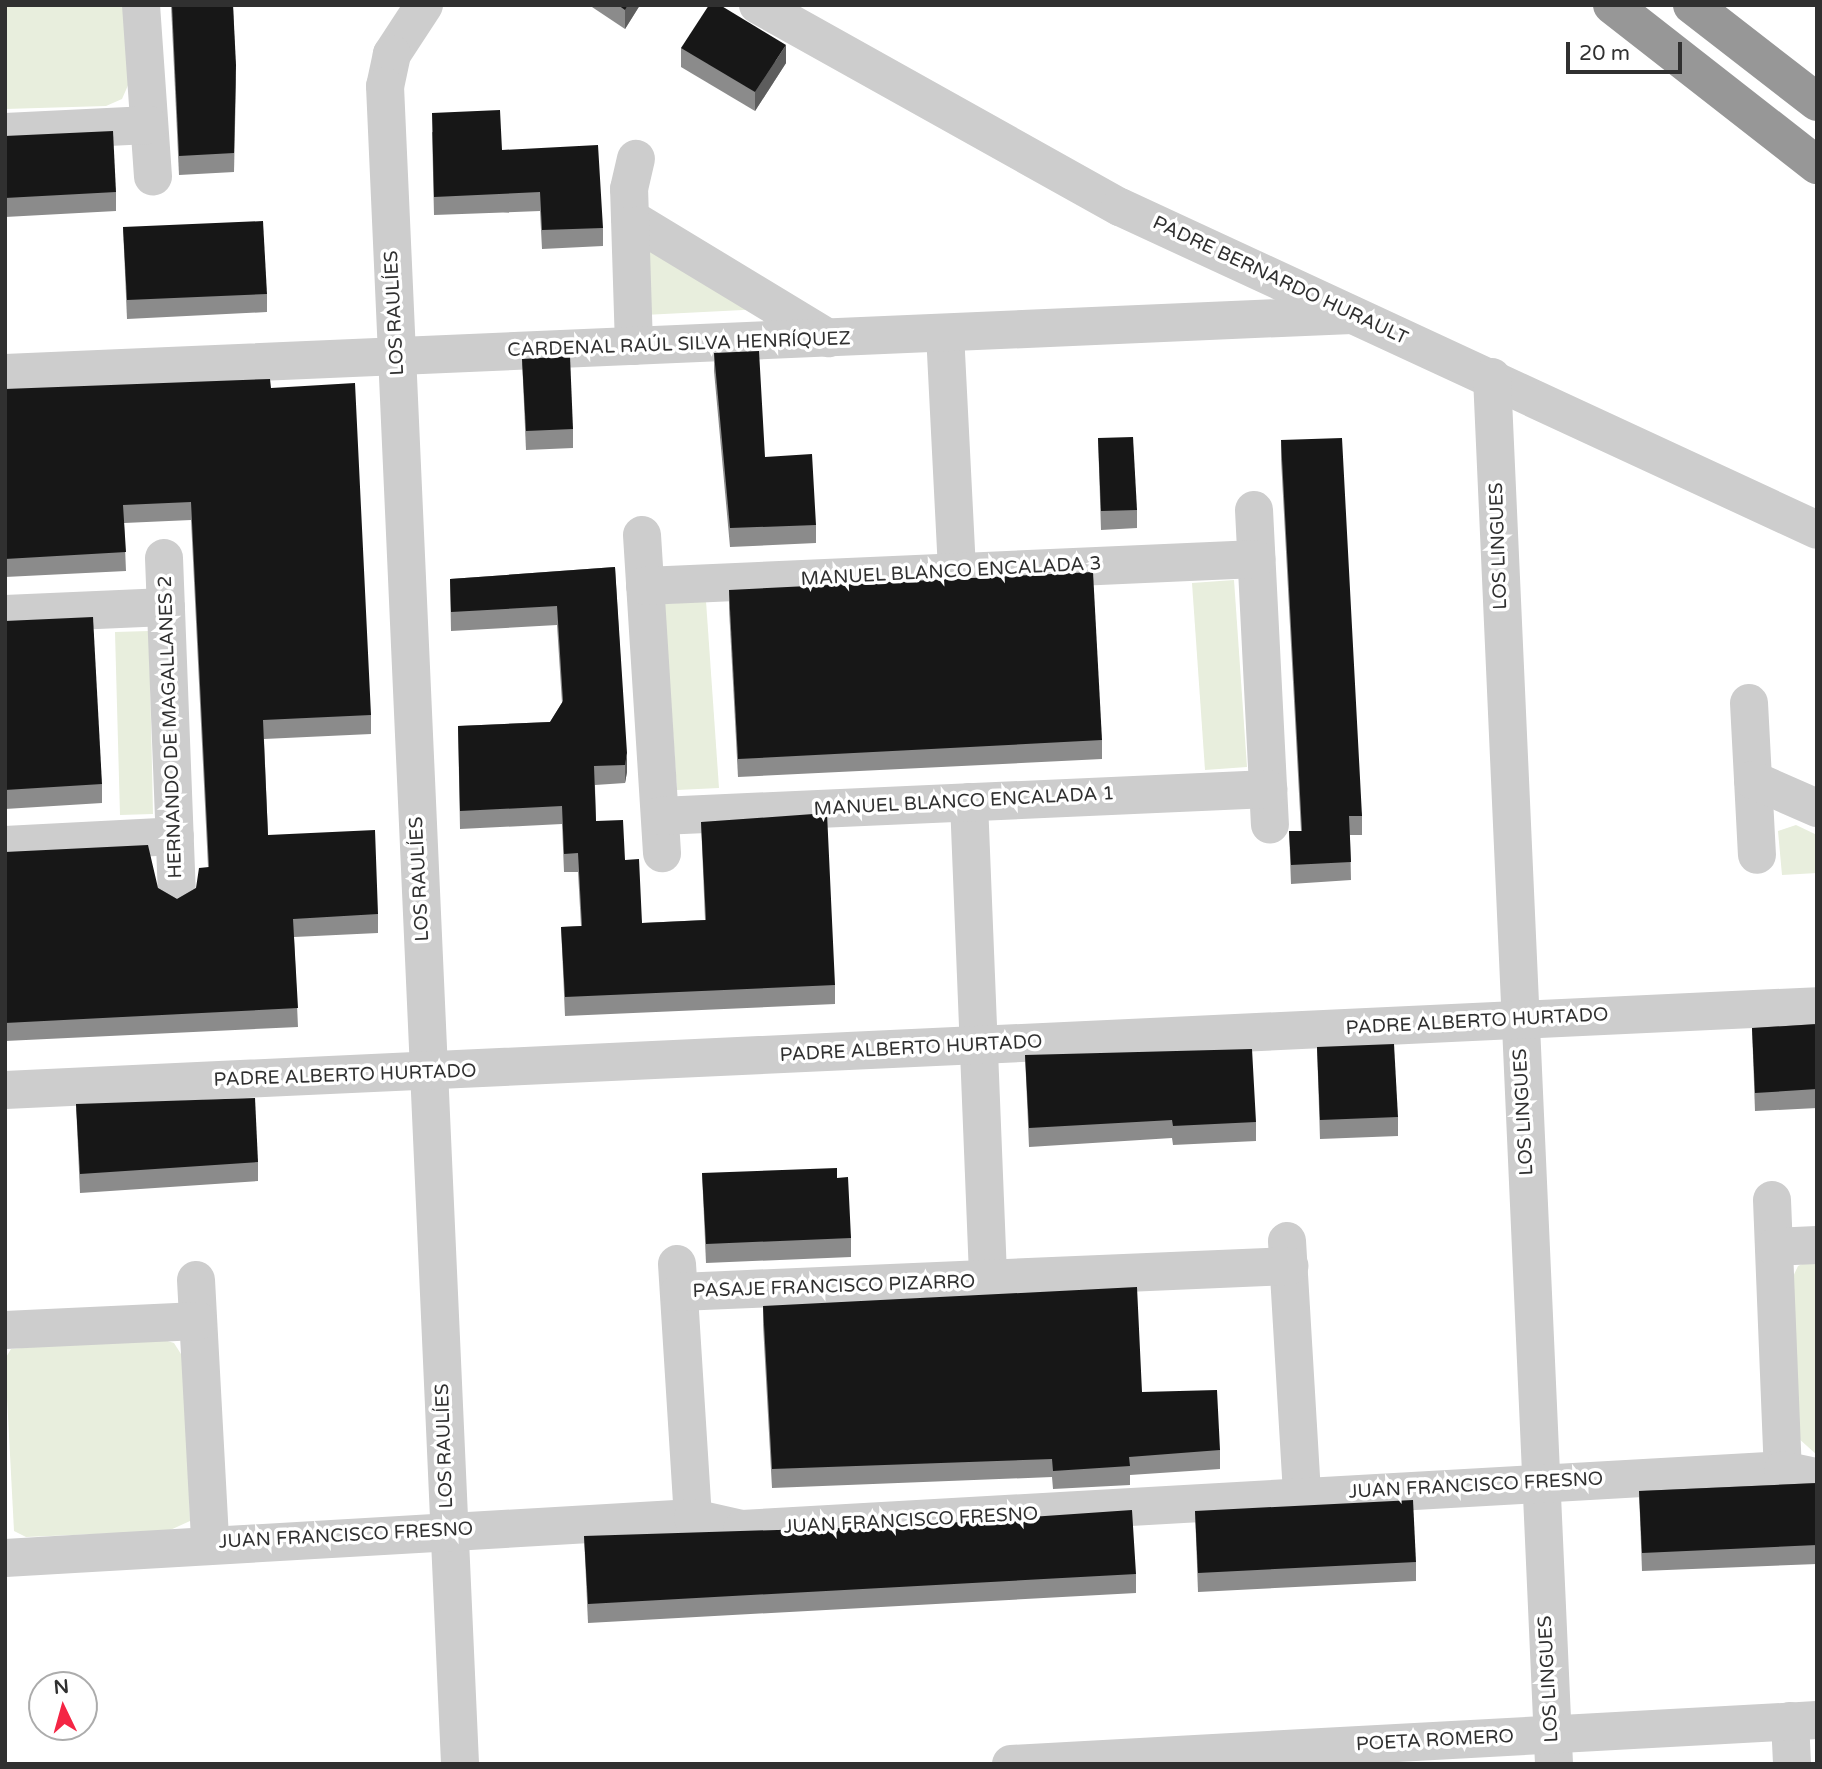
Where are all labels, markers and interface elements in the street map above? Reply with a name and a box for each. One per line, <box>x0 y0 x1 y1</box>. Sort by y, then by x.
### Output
scale bar <box>1570 28 1686 72</box>
text: 20 m <box>1579 41 1630 66</box>
street label: PADRE BERNARDO HURAULT <box>1149 212 1411 350</box>
street label: LOS RAULÍES <box>380 250 410 376</box>
street label: CARDENAL RAÚL SILVA HENRÍQUEZ <box>507 328 851 362</box>
street label: LOS LINGUES <box>1485 482 1513 610</box>
street label: MANUEL BLANCO ENCALADA 3 <box>800 553 1102 591</box>
street label: HERNANDO DE MAGALLANES 2 <box>154 575 188 879</box>
street label: MANUEL BLANCO ENCALADA 1 <box>813 783 1115 821</box>
street label: LOS RAULÍES <box>405 816 435 942</box>
street label: PADRE ALBERTO HURTADO <box>1345 1004 1609 1040</box>
street label: PADRE ALBERTO HURTADO <box>779 1031 1043 1067</box>
street label: LOS LINGUES <box>1509 1048 1539 1176</box>
street label: PADRE ALBERTO HURTADO <box>213 1060 477 1092</box>
street label: PASAJE FRANCISCO PIZARRO <box>692 1271 976 1303</box>
street label: LOS RAULÍES <box>431 1383 459 1509</box>
street label: JUAN FRANCISCO FRESNO <box>1348 1468 1604 1504</box>
street label: JUAN FRANCISCO FRESNO <box>783 1503 1039 1539</box>
street label: JUAN FRANCISCO FRESNO <box>218 1518 474 1554</box>
street label: LOS LINGUES <box>1534 1615 1564 1743</box>
north arrow <box>28 1671 98 1741</box>
text: N <box>53 1675 70 1699</box>
street label: POETA ROMERO <box>1355 1725 1515 1757</box>

